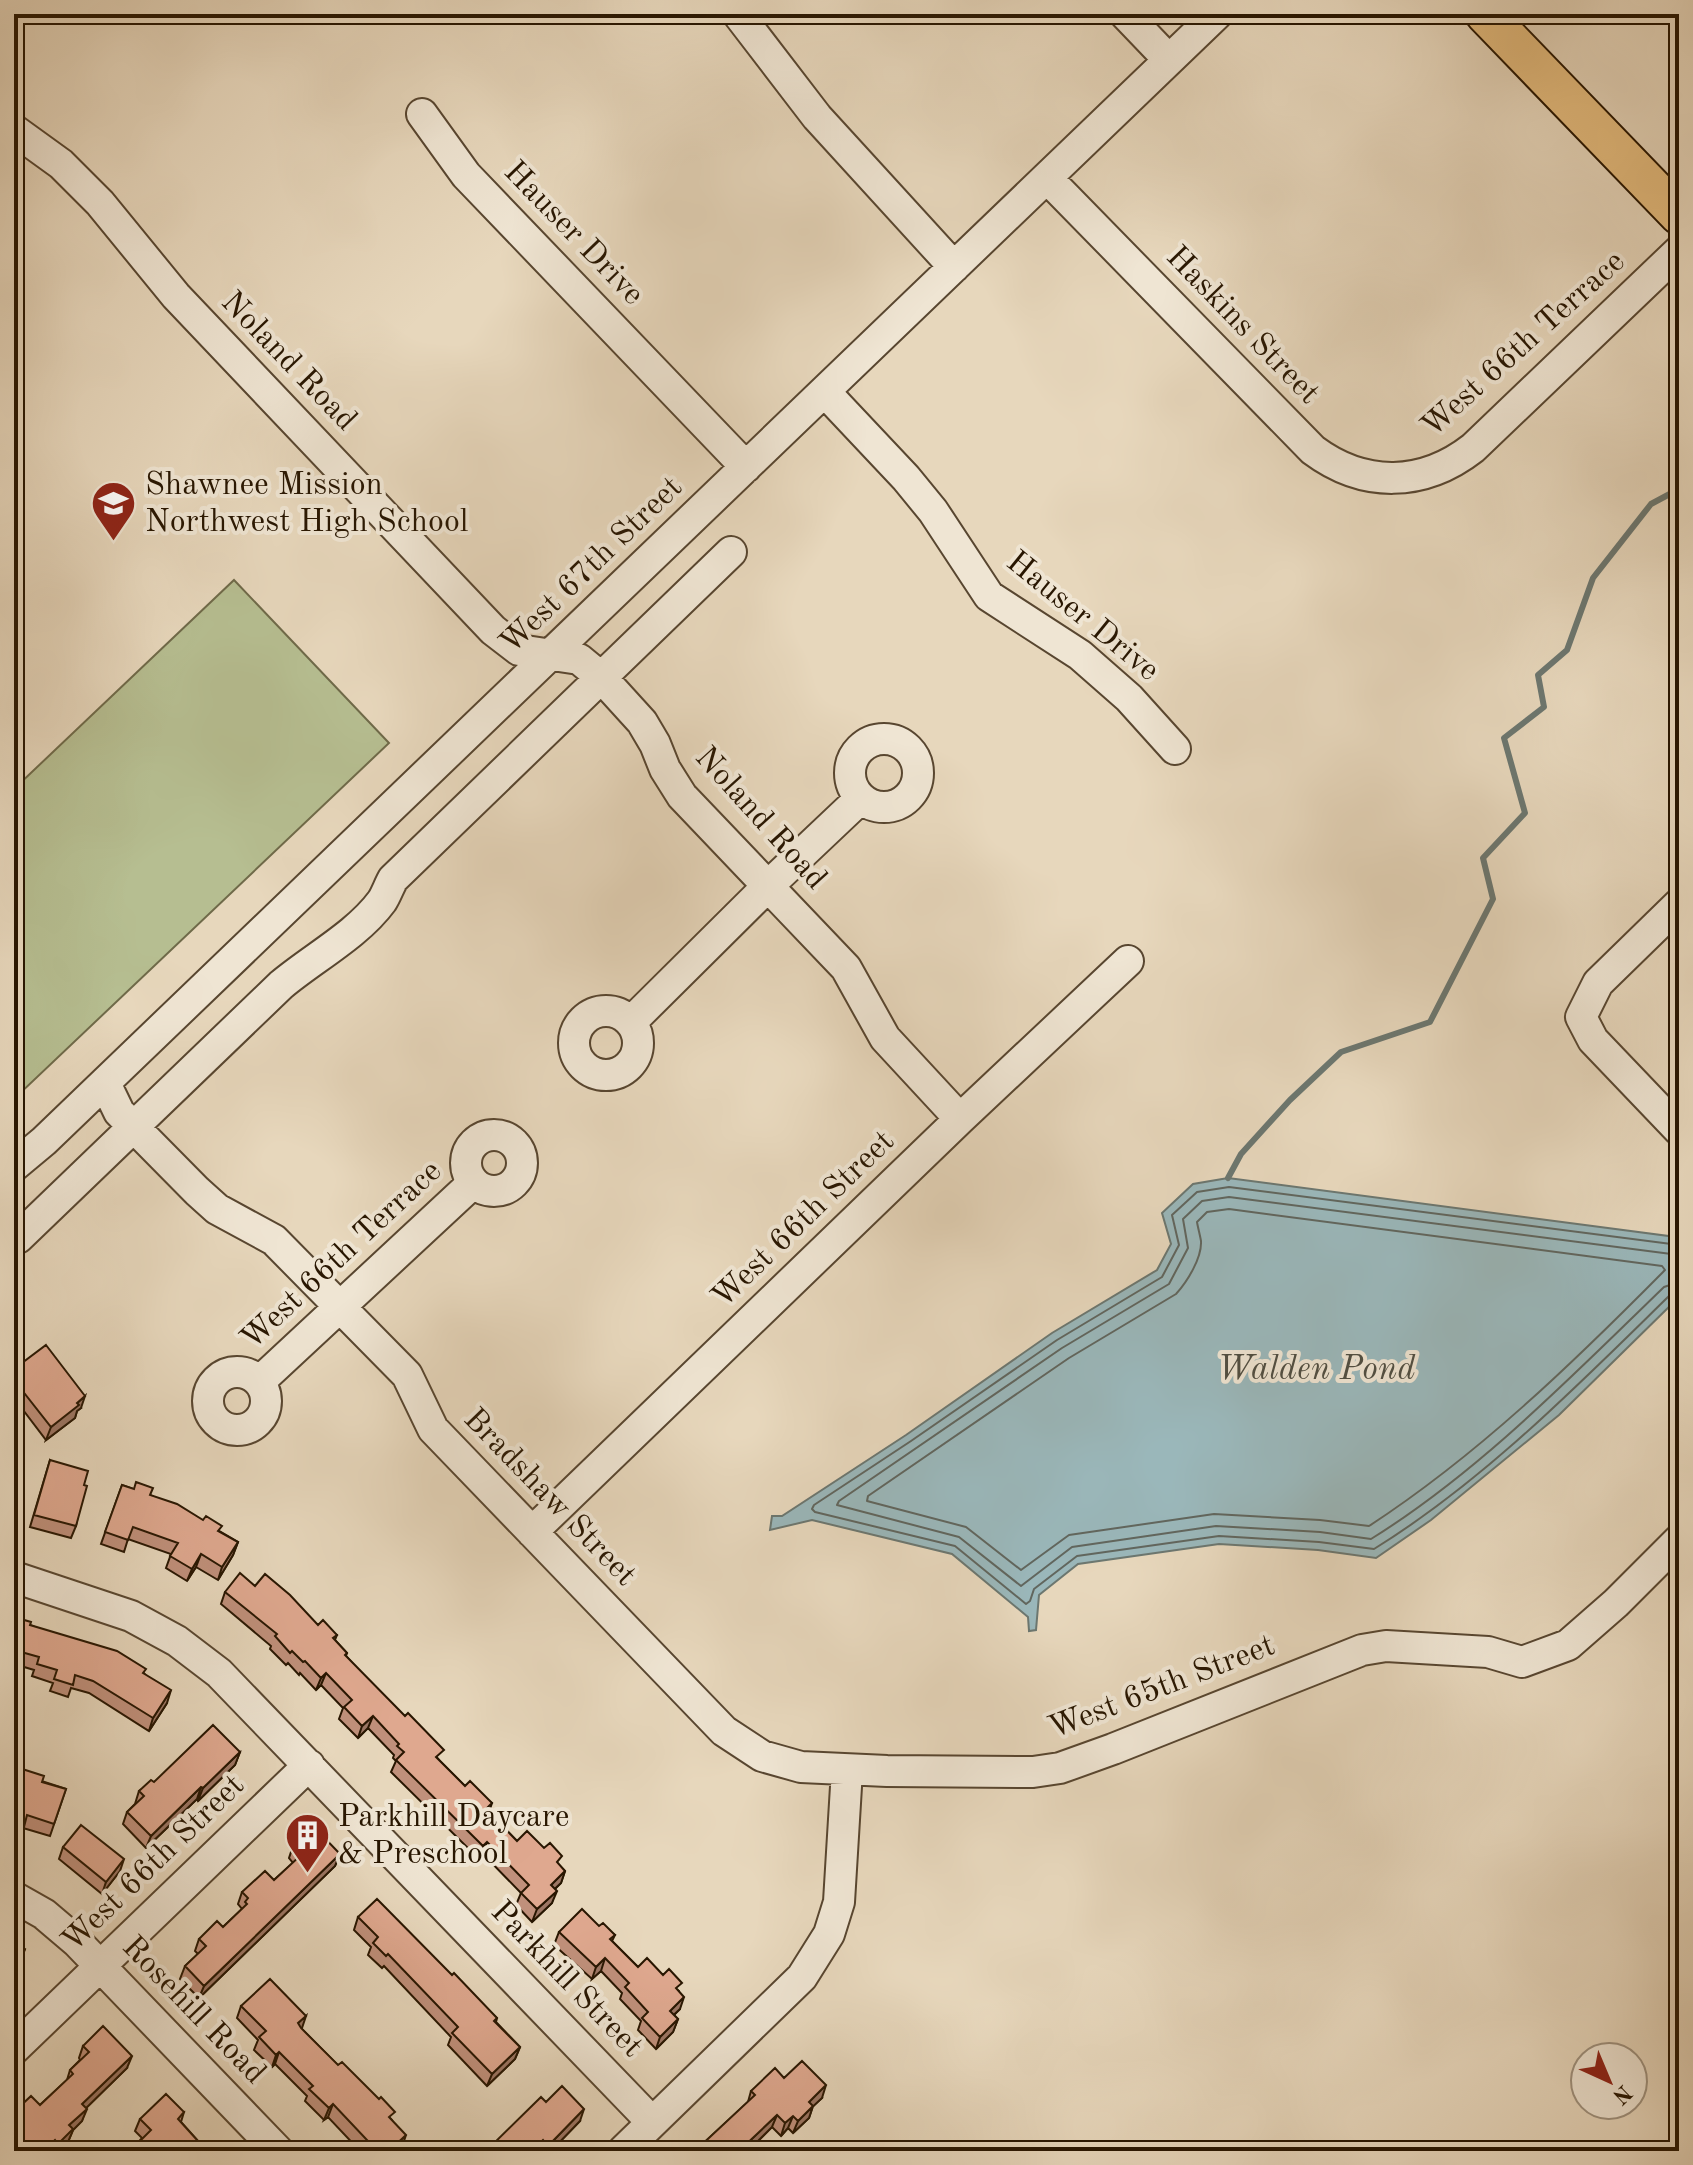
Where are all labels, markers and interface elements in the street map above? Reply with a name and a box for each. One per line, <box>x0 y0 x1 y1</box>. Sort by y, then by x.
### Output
street label: Hauser Drive <box>497 156 649 312</box>
street label: Haskins Street <box>1159 241 1325 411</box>
street label: West 66th Terrace <box>1416 246 1632 444</box>
street label: Noland Road <box>214 286 362 438</box>
place label: Shawnee Mission Northwest High School <box>145 470 468 539</box>
street label: West 67th Street <box>495 471 689 661</box>
school or university icon: Shawnee Mission Northwest High School <box>90 480 138 543</box>
street label: Hauser Drive <box>1000 546 1164 688</box>
street label: Noland Road <box>688 742 832 896</box>
street label: West 66th Street <box>707 1125 901 1315</box>
street label: West 66th Terrace <box>236 1155 448 1357</box>
water label: Walden Pond <box>1217 1353 1416 1387</box>
street label: Bradshaw Street <box>457 1403 641 1593</box>
street label: West 65th Street <box>1045 1630 1279 1746</box>
street label: West 66th Street <box>57 1769 251 1959</box>
place label: Parkhill Daycare & Preschool <box>338 1802 570 1871</box>
building icon: Parkhill Daycare & Preschool <box>283 1812 331 1875</box>
street label: Parkhill Street <box>484 1896 648 2064</box>
street label: Rosehill Road <box>115 1931 271 2091</box>
north arrow <box>1569 2041 1649 2121</box>
text: N <box>1608 2080 1635 2108</box>

